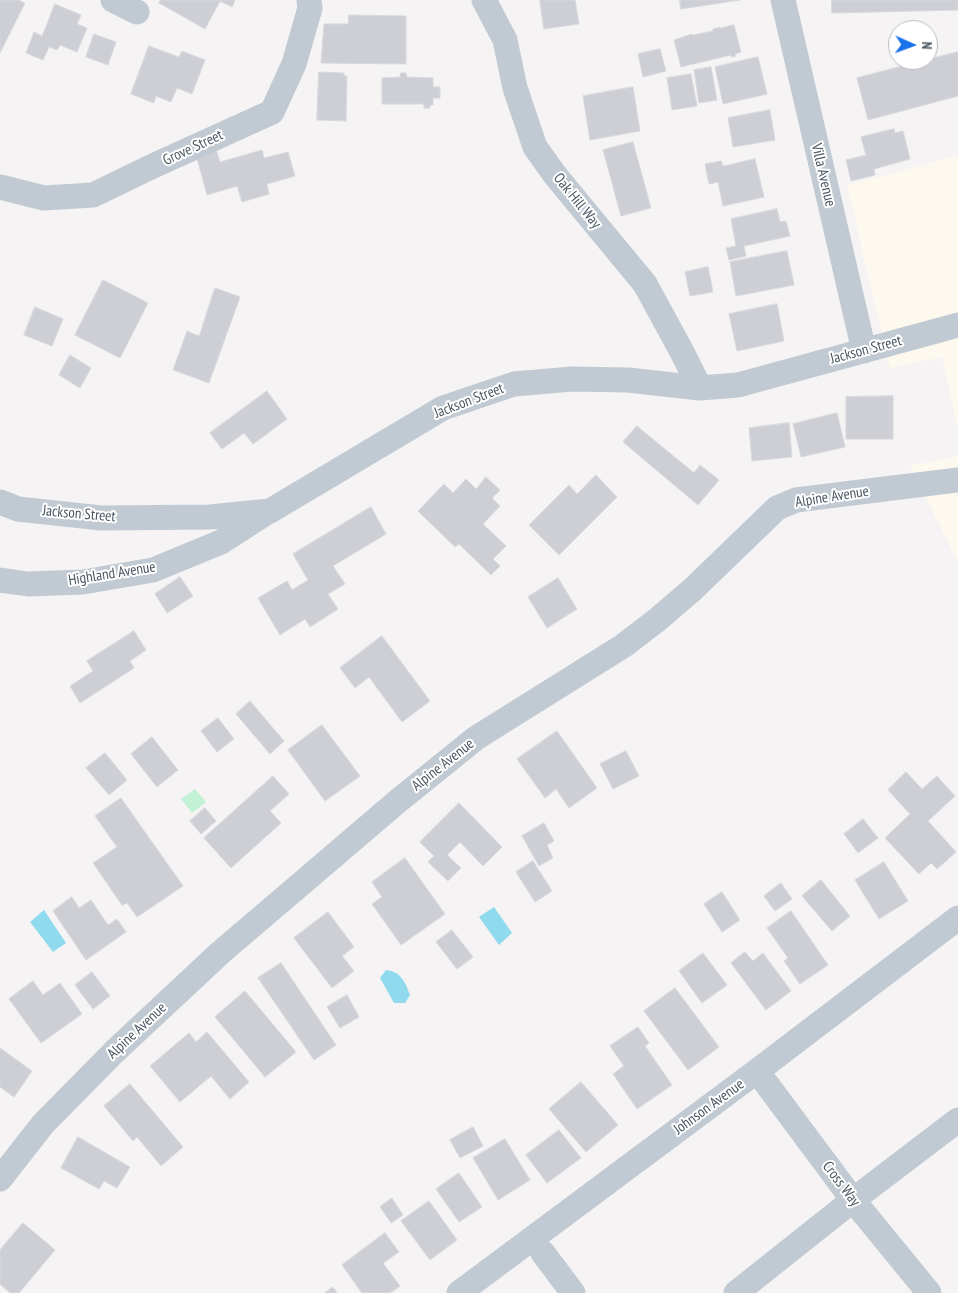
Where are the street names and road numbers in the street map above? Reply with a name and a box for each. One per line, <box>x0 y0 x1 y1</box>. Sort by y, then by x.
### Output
street label: Grove Street <box>160 126 226 170</box>
street label: Villa Avenue <box>807 142 839 208</box>
street label: Oak Hill Way <box>549 170 605 232</box>
street label: Jackson Street <box>828 332 904 368</box>
street label: Jackson Street <box>432 379 506 423</box>
street label: Alpine Avenue <box>794 482 870 512</box>
street label: Jackson Street <box>42 502 116 526</box>
street label: Highland Avenue <box>67 558 157 590</box>
street label: Alpine Avenue <box>408 735 478 795</box>
street label: Alpine Avenue <box>104 999 170 1063</box>
street label: Johnson Avenue <box>670 1075 748 1139</box>
street label: Cross Way <box>818 1158 864 1210</box>

